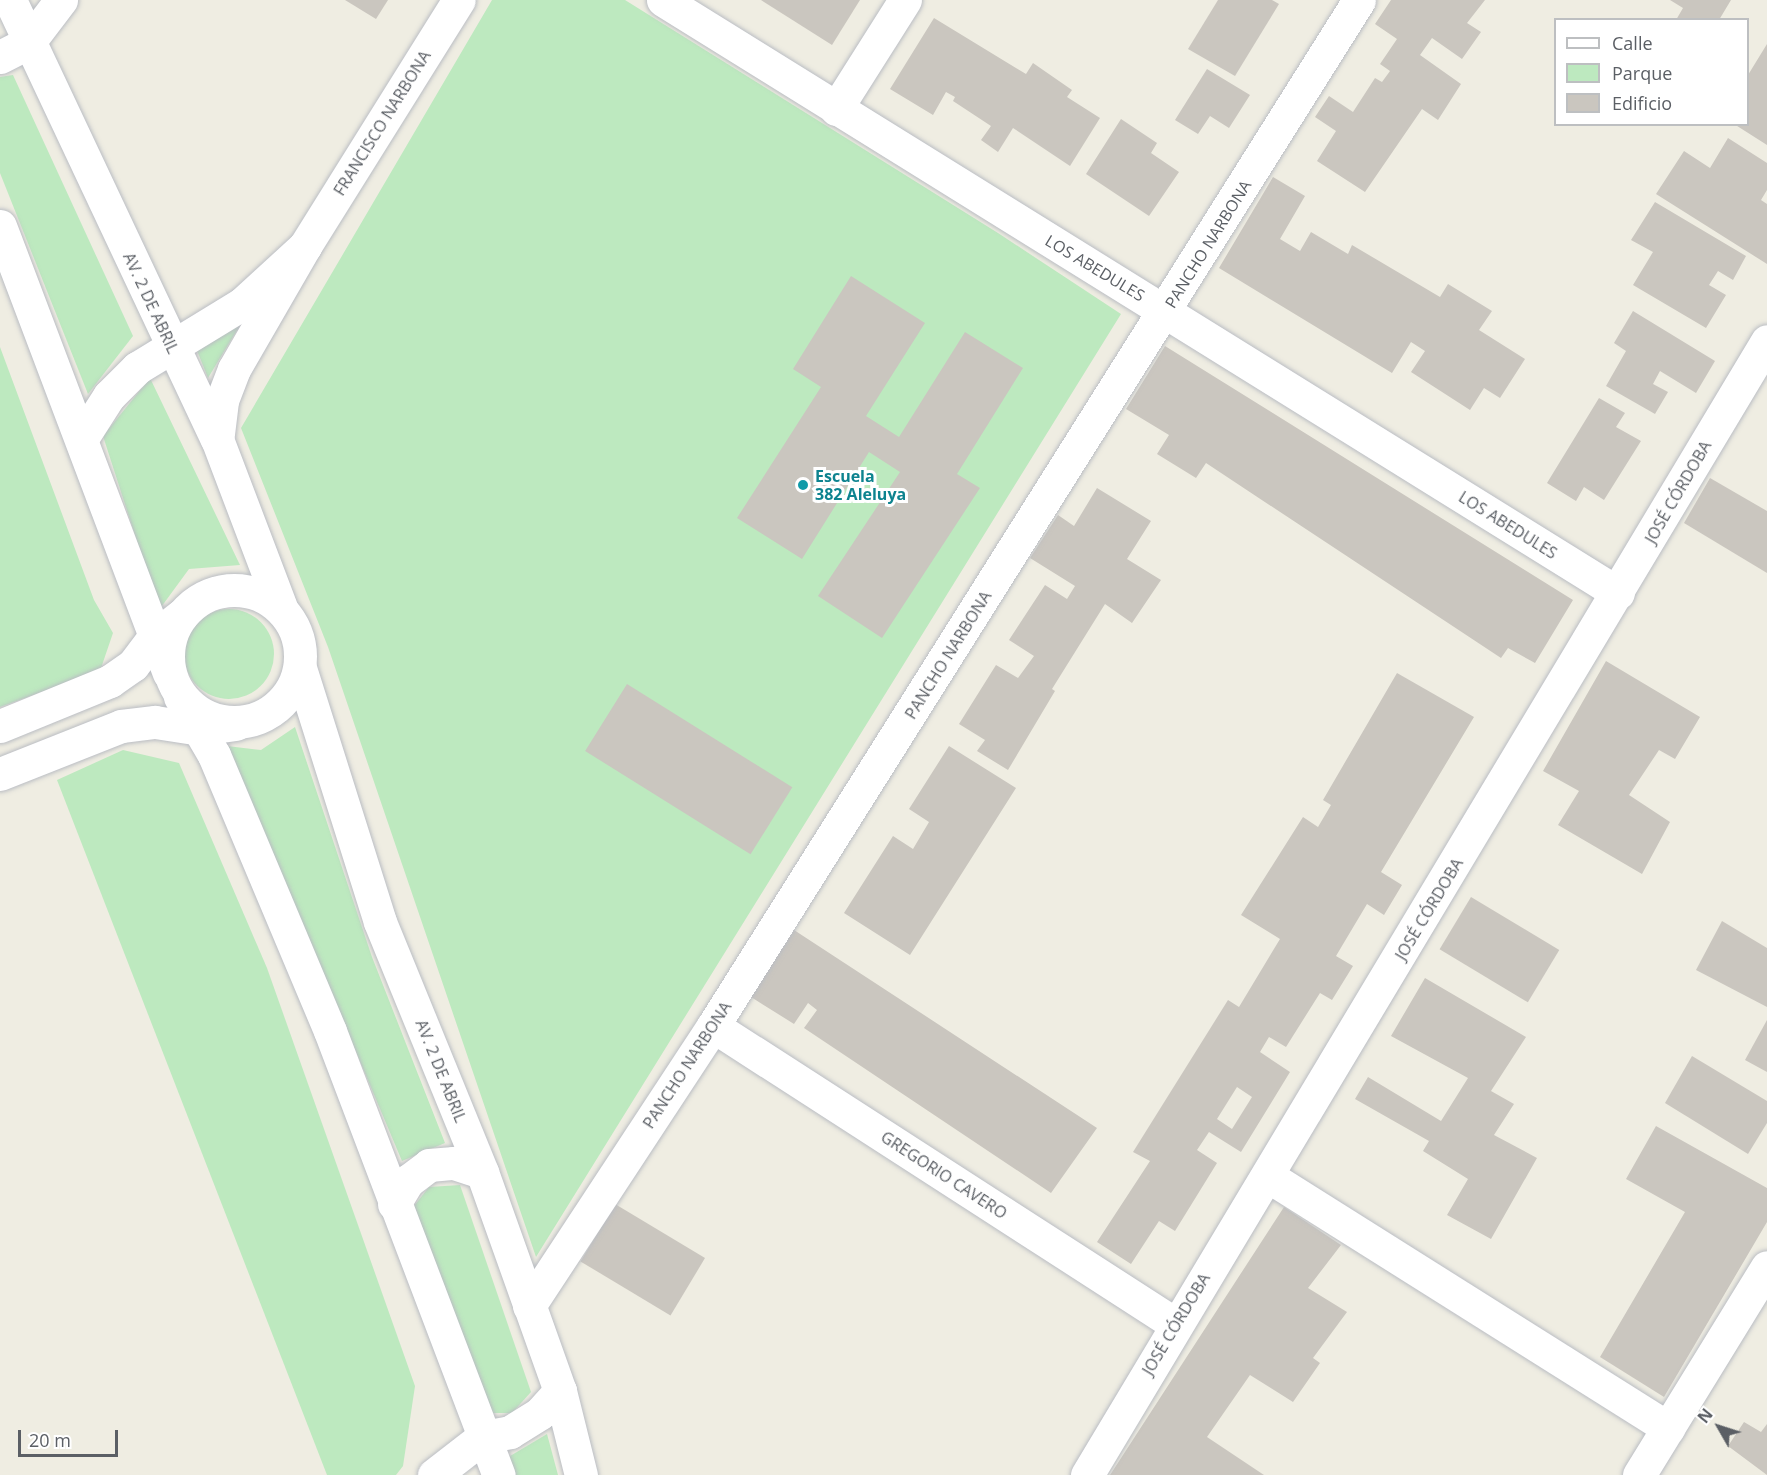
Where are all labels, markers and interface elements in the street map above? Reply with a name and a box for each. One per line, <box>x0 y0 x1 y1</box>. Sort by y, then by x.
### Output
legend <box>1554 18 1749 126</box>
text: Calle <box>1612 31 1653 55</box>
street label: FRANCISCO NARBONA <box>330 47 434 199</box>
text: Parque <box>1612 61 1672 85</box>
text: Edificio <box>1612 91 1672 115</box>
street label: PANCHO NARBONA <box>1161 176 1255 312</box>
street label: LOS ABEDULES <box>1042 231 1148 305</box>
street label: AV. 2 DE ABRIL <box>119 249 183 357</box>
street label: JOSÉ CÓRDOBA <box>1641 437 1715 547</box>
place label: Escuela 382 Aleluya <box>815 466 906 504</box>
marker: Escuela 382 Aleluya <box>796 478 810 492</box>
street label: LOS ABEDULES <box>1455 487 1561 563</box>
street label: PANCHO NARBONA <box>901 587 995 723</box>
street label: JOSÉ CÓRDOBA <box>1391 855 1467 963</box>
street label: PANCHO NARBONA <box>639 998 735 1132</box>
street label: AV. 2 DE ABRIL <box>412 1017 470 1125</box>
street label: GREGORIO CAVERO <box>877 1127 1011 1223</box>
street label: JOSÉ CÓRDOBA <box>1138 1270 1214 1378</box>
north arrow <box>1689 1397 1749 1457</box>
text: N <box>1692 1404 1718 1428</box>
scale bar <box>21 1418 122 1456</box>
text: 20 m <box>29 1428 71 1452</box>

